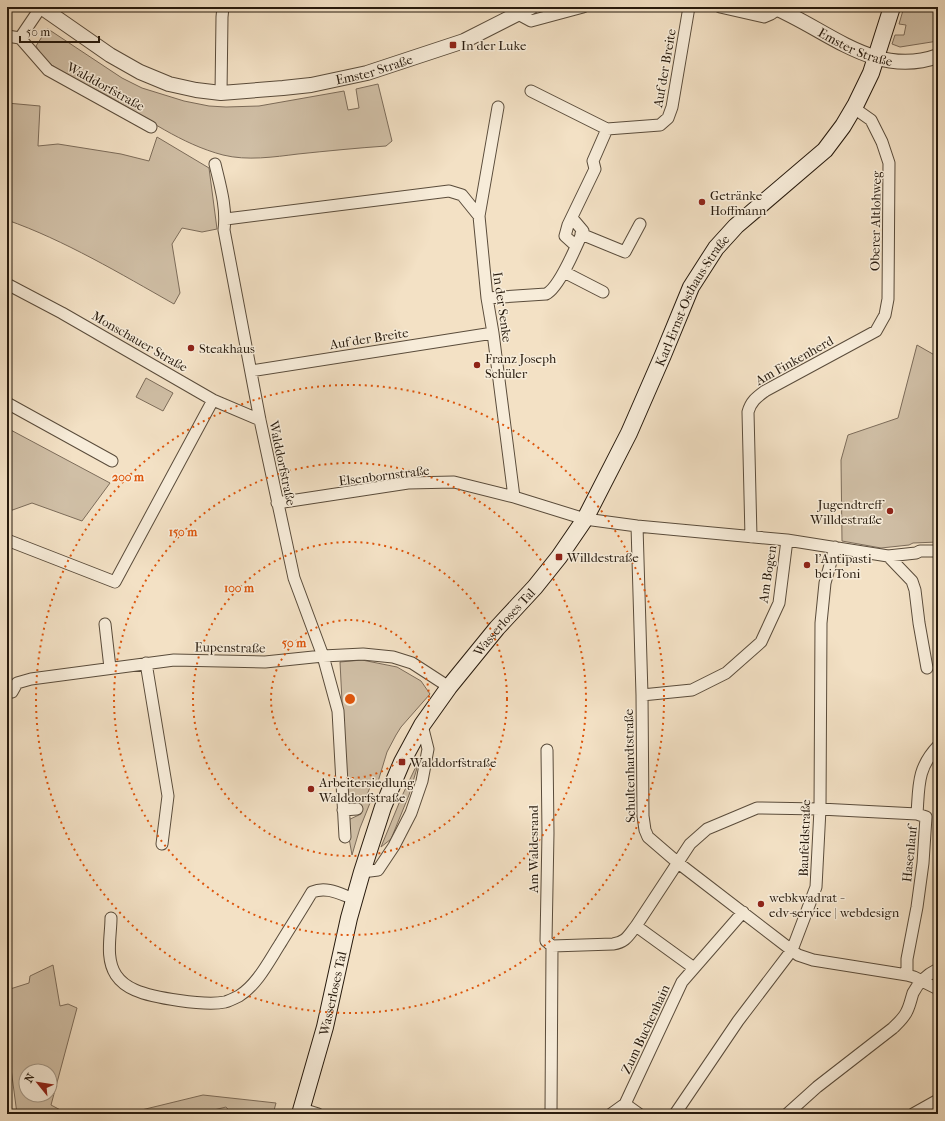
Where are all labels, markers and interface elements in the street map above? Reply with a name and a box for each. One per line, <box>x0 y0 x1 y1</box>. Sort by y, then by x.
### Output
scale bar <box>20 18 99 44</box>
text: 50 m <box>26 25 50 39</box>
street label: Emster Straße <box>815 25 894 69</box>
street label: Auf der Breite <box>650 27 679 110</box>
place label: In der Luke <box>461 38 527 53</box>
marker: In der Luke <box>448 40 458 50</box>
street label: Emster Straße <box>334 51 415 88</box>
street label: Walddorfstraße <box>63 58 148 114</box>
street label: Oberer Altlohweg <box>867 170 884 271</box>
place label: Getränke Hoffmann <box>710 188 767 218</box>
marker: Getränke Hoffmann <box>697 197 707 207</box>
street label: Karl-Ernst-Osthaus-Straße <box>652 231 733 369</box>
street label: In der Senke <box>490 271 515 344</box>
street label: Monschauer Straße <box>89 308 191 375</box>
street label: Auf der Breite <box>328 325 410 352</box>
street label: Am Finkenherd <box>752 332 837 389</box>
place label: Steakhaus <box>199 341 255 356</box>
marker: Steakhaus <box>186 343 196 353</box>
place label: Franz Joseph Schüler <box>485 351 557 381</box>
marker: Franz Joseph Schüler <box>472 360 482 370</box>
street label: Walddorfstraße <box>266 418 299 507</box>
street label: Elsenbornstraße <box>338 462 431 488</box>
text: 200 m <box>112 470 145 484</box>
place label: Jugendtreff Willdestraße <box>809 497 885 527</box>
marker: Jugendtreff Willdestraße <box>885 506 895 516</box>
text: 150 m <box>169 525 198 539</box>
street label: Am Bogen <box>755 544 780 605</box>
place label: Willdestraße <box>566 550 639 565</box>
place label: l'Antipasti bei Toni <box>814 551 872 581</box>
marker: Willdestraße <box>554 552 564 562</box>
marker: l'Antipasti bei Toni <box>802 560 812 570</box>
text: 100 m <box>224 581 255 595</box>
street label: Wasserloses Tal <box>470 585 538 660</box>
text: 50 m <box>282 636 307 650</box>
street label: Eupenstraße <box>194 639 266 656</box>
centre of rings <box>343 692 357 706</box>
street label: Schultenhardtstraße <box>621 708 638 823</box>
place label: Walddorfstraße <box>409 755 497 770</box>
marker: Walddorfstraße <box>397 757 407 767</box>
place label: Arbeitersiedlung Walddorfstraße <box>318 775 415 805</box>
marker: Arbeitersiedlung Walddorfstraße <box>306 784 316 794</box>
street label: Baufeldstraße <box>796 799 813 877</box>
street label: Am Waldesrand <box>526 804 541 894</box>
street label: Hasenlauf <box>899 823 920 883</box>
place label: webkwadrat - edv-service | webdesign <box>768 890 900 920</box>
marker: webkwadrat - edv-service | webdesign <box>756 899 766 909</box>
street label: Wasserloses Tal <box>316 950 350 1038</box>
street label: Zum Buchenhain <box>618 982 673 1076</box>
north arrow <box>18 1063 58 1103</box>
text: N <box>22 1071 38 1085</box>

